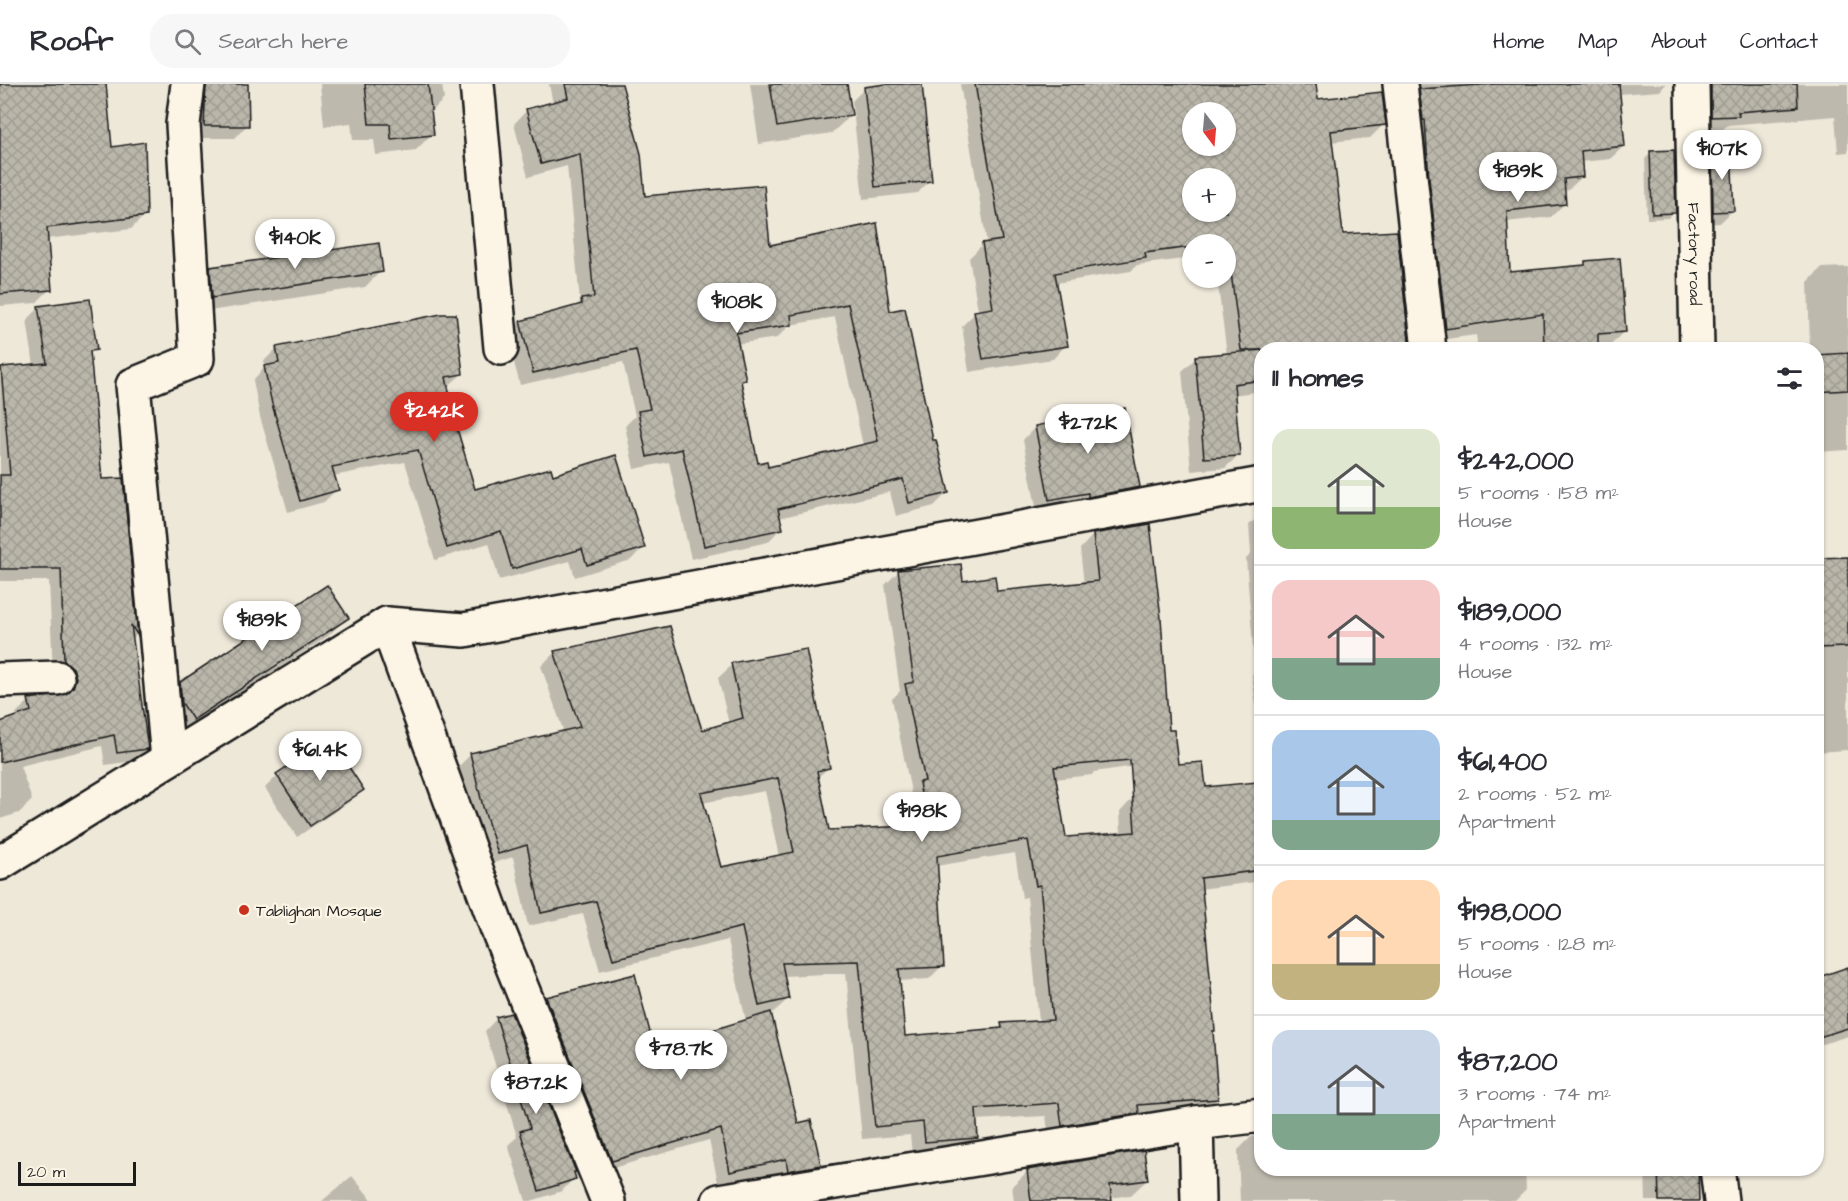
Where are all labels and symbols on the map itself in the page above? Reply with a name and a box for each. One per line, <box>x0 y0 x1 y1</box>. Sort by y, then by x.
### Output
north arrow <box>1182 102 1236 156</box>
pin: $107K <box>1680 130 1764 181</box>
pin: $189K <box>1476 152 1560 203</box>
street label: Factory road <box>1682 202 1706 306</box>
pin: $140K <box>253 219 337 270</box>
pin: $108K <box>695 283 779 334</box>
pin: $242K <box>392 392 476 443</box>
pin: $272K <box>1046 404 1130 455</box>
pin: $189K <box>220 601 304 652</box>
pin: $61.4K <box>271 731 369 782</box>
pin: $198K <box>880 792 964 843</box>
place label: Tablighan Mosque <box>256 900 382 923</box>
marker: Tablighan Mosque <box>237 903 251 917</box>
pin: $78.7K <box>632 1030 730 1081</box>
pin: $87.2K <box>487 1064 585 1115</box>
scale bar <box>18 1159 136 1186</box>

